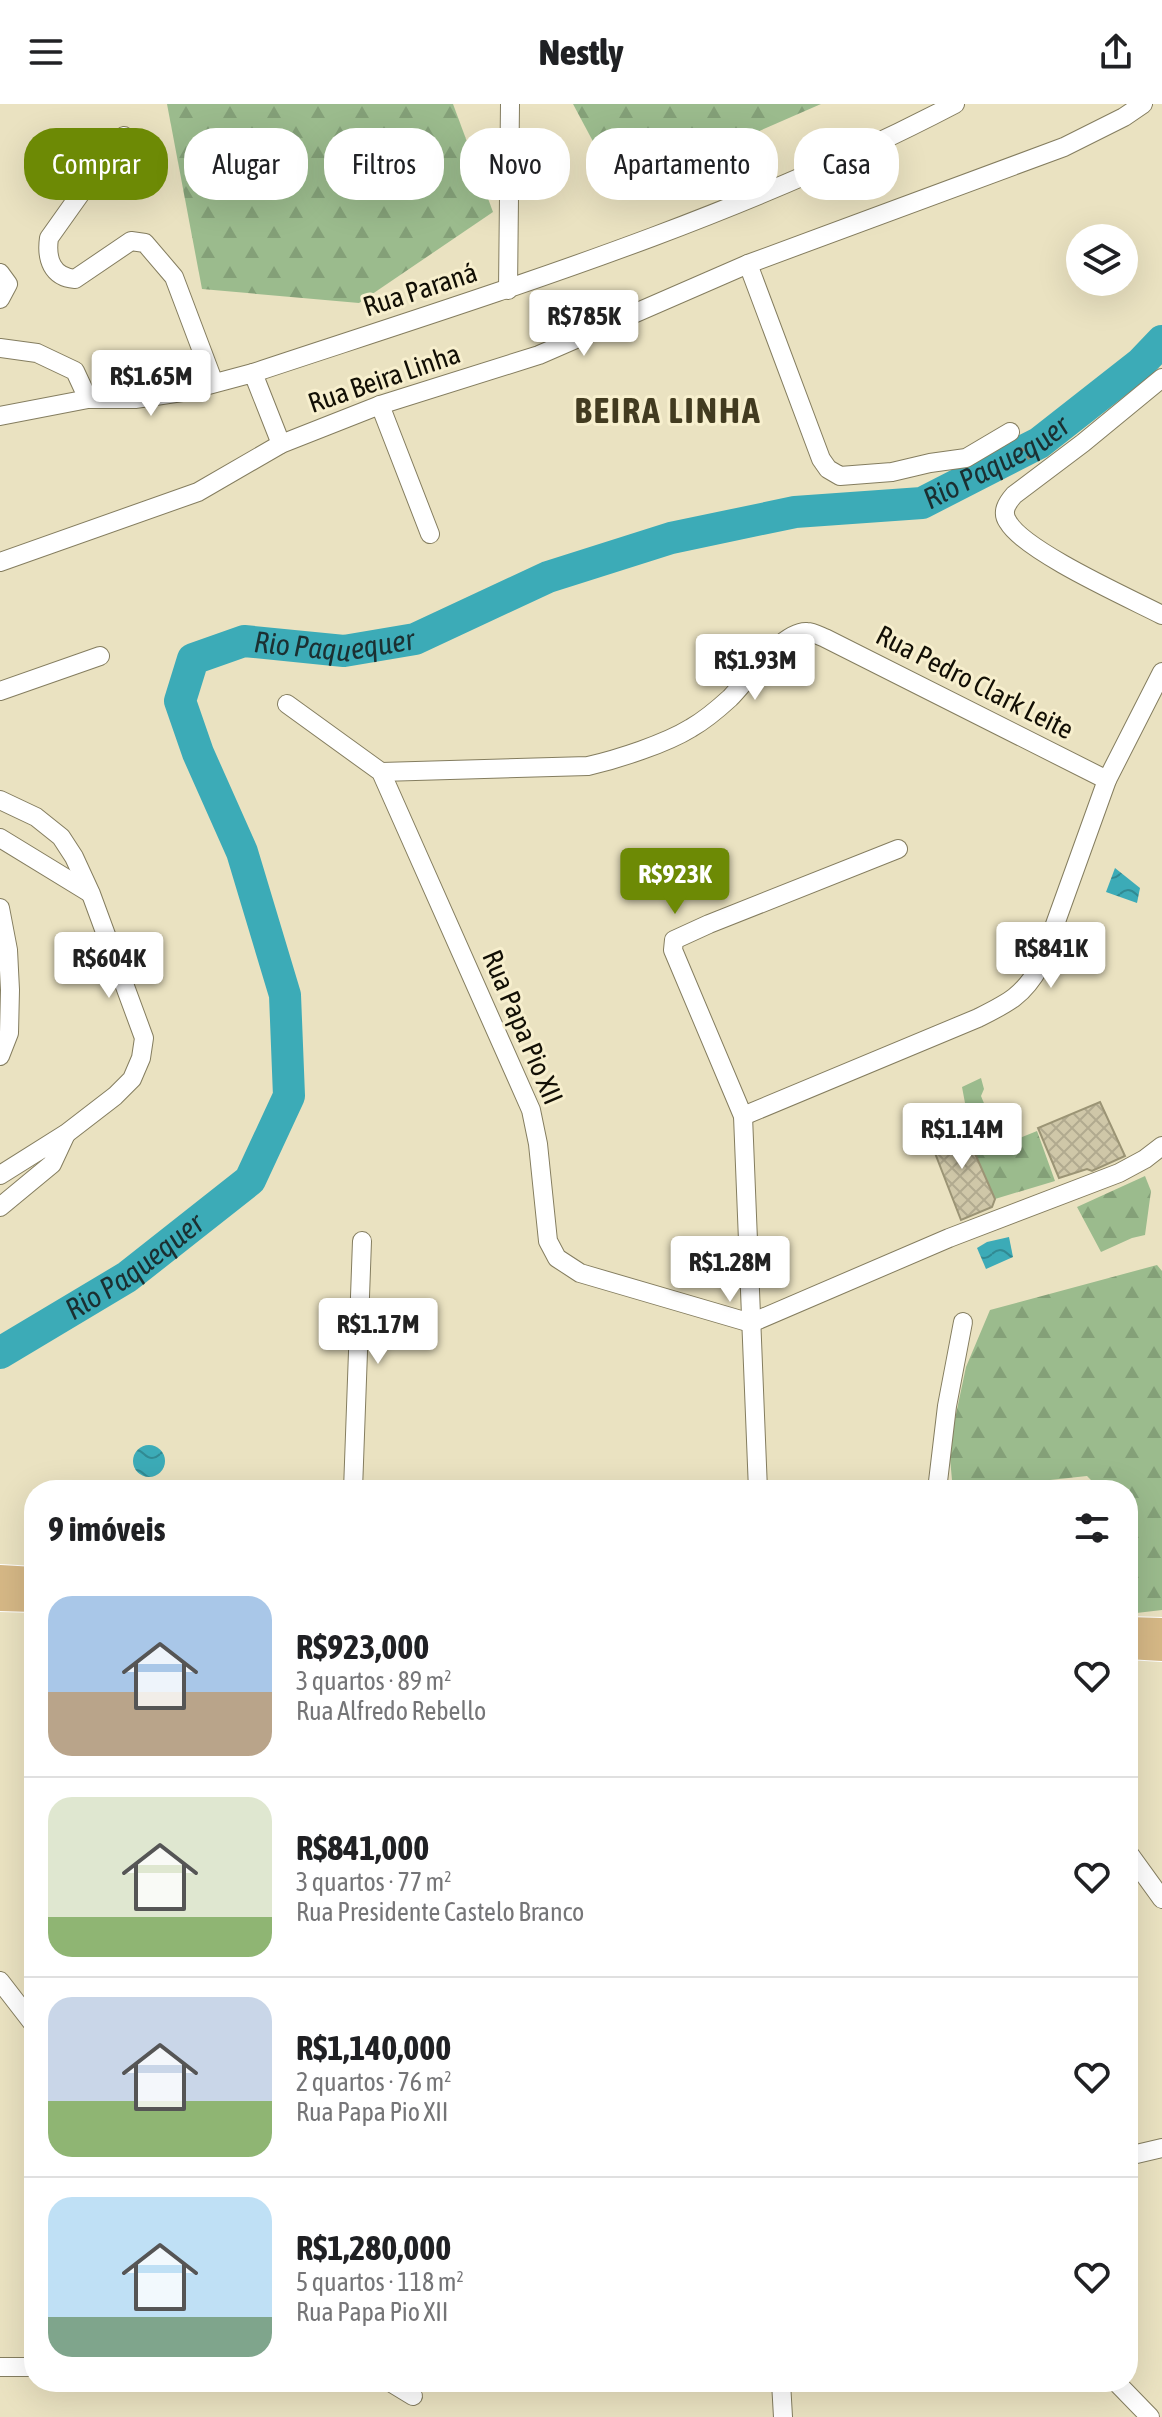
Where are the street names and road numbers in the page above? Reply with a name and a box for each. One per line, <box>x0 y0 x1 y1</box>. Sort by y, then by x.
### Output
street label: Rua Paraná <box>359 256 481 322</box>
street label: Rua Beira Linha <box>304 337 464 419</box>
street label: Rua Pedro Clark Leite <box>871 619 1079 745</box>
street label: Rua Papa Pio XII <box>476 945 570 1109</box>

